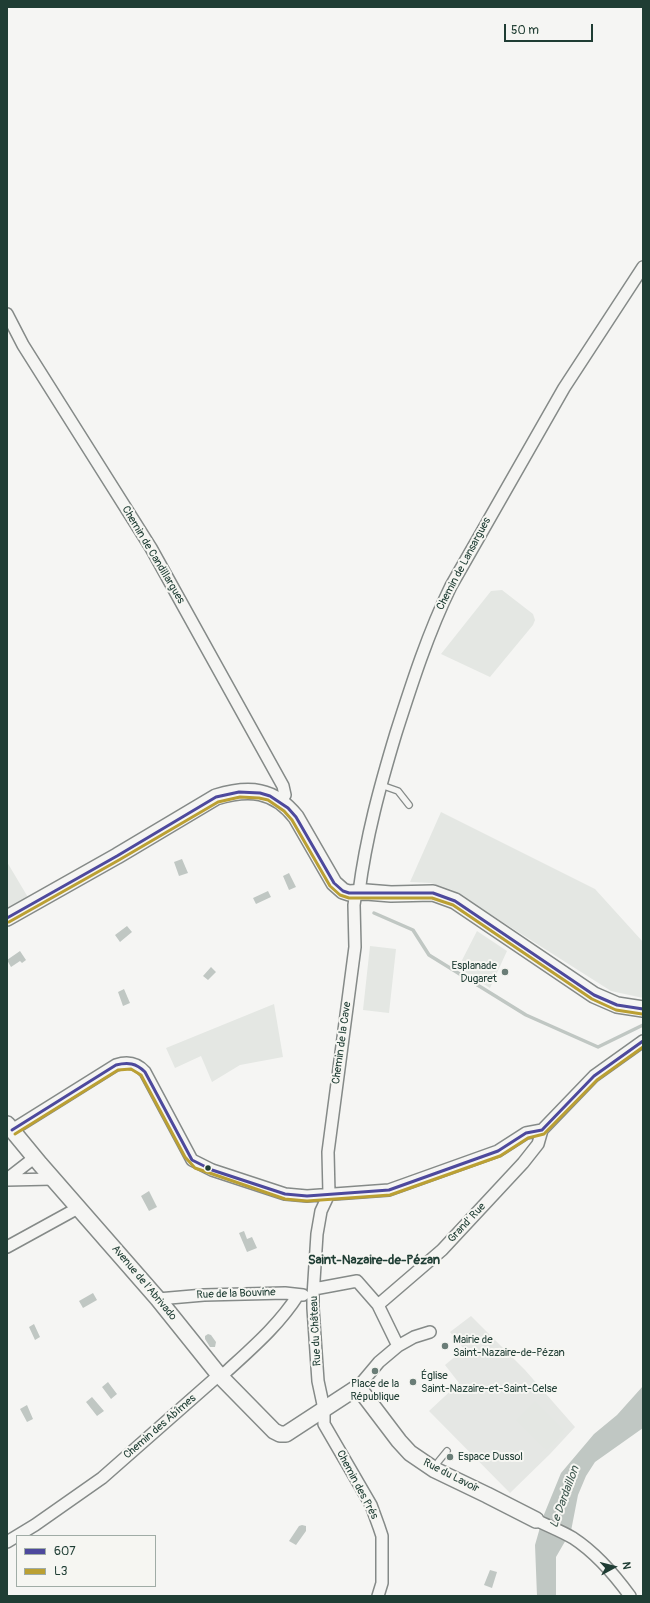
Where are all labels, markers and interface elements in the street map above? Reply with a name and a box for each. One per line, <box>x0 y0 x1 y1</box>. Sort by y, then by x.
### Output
scale bar <box>506 16 595 42</box>
text: 50 m <box>511 23 539 38</box>
street label: Chemin de Candillargues <box>119 504 187 606</box>
street label: Chemin de Lansargues <box>434 515 494 613</box>
place label: Esplanade Dugaret <box>452 959 497 985</box>
marker: Esplanade Dugaret <box>500 967 510 977</box>
street label: Chemin de la Cave <box>330 1001 354 1085</box>
unlabelled marker <box>203 1163 213 1173</box>
street label: Grand' Rue <box>445 1200 489 1246</box>
street label: Avenue de l'Abrivado <box>109 1243 179 1323</box>
district label: Saint-Nazaire-de-Pézan <box>308 1253 440 1269</box>
street label: Rue de la Bouvine <box>196 1286 276 1302</box>
street label: Rue du Château <box>308 1296 324 1366</box>
place label: Mairie de Saint-Nazaire-de-Pézan <box>453 1333 565 1359</box>
marker: Mairie de Saint-Nazaire-de-Pézan <box>440 1341 450 1351</box>
marker: Place de la République <box>370 1366 380 1376</box>
place label: Église Saint-Nazaire-et-Saint-Celse <box>421 1369 557 1395</box>
place label: Place de la République <box>350 1377 400 1403</box>
marker: Église Saint-Nazaire-et-Saint-Celse <box>408 1377 418 1387</box>
street label: Chemin des Abîmes <box>121 1392 199 1462</box>
street label: Chemin des Prés <box>333 1448 381 1522</box>
place label: Espace Dussol <box>458 1450 523 1464</box>
marker: Espace Dussol <box>445 1452 455 1462</box>
street label: Rue du Lavoir <box>421 1456 481 1496</box>
water label: Le Dardaillon <box>547 1464 583 1530</box>
legend <box>16 1535 156 1587</box>
text: 607 <box>54 1544 76 1559</box>
north arrow <box>594 1547 634 1587</box>
text: N <box>620 1561 633 1570</box>
text: L3 <box>54 1564 67 1579</box>

